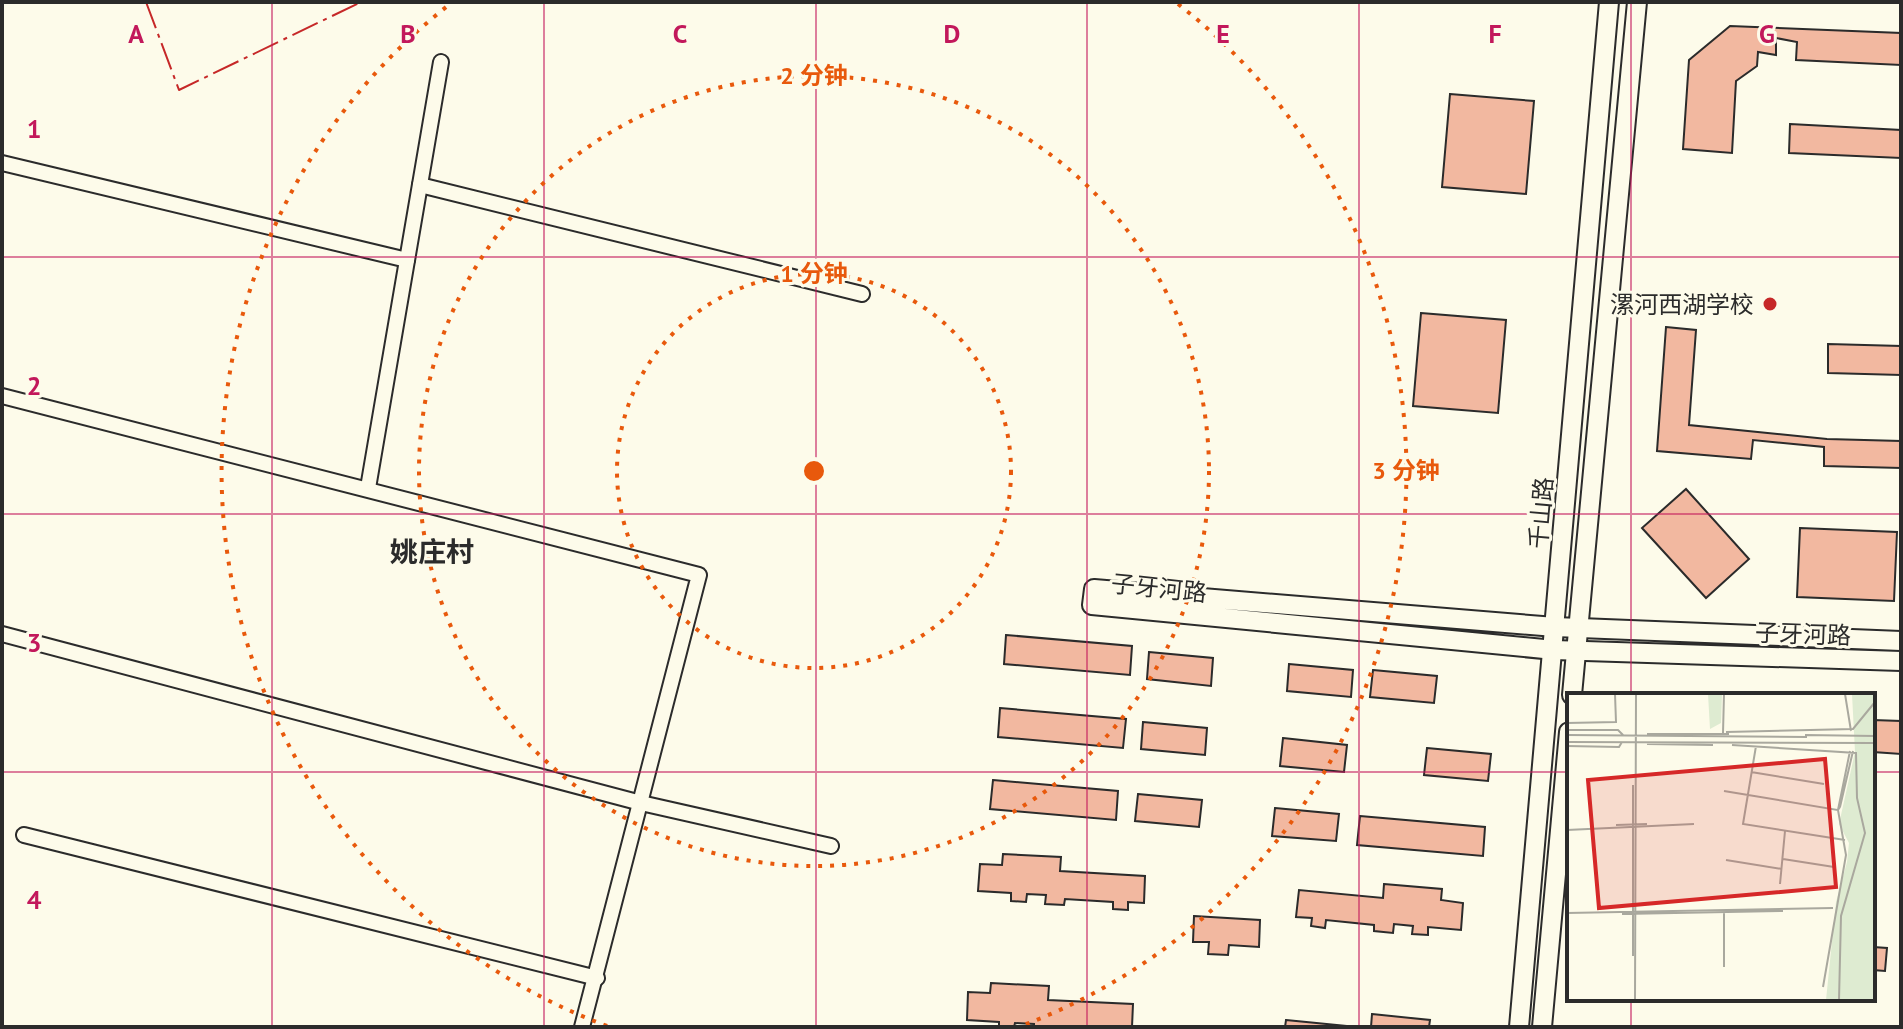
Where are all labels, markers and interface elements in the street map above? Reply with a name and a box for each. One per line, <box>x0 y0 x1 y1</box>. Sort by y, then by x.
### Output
text: A <box>128 17 144 50</box>
text: B <box>400 17 416 50</box>
text: C <box>673 17 687 50</box>
text: D <box>944 17 960 50</box>
text: E <box>1216 17 1230 50</box>
text: F <box>1488 17 1502 50</box>
text: G <box>1759 17 1775 50</box>
text: 2 分钟 <box>780 60 848 91</box>
text: 1 <box>27 112 41 145</box>
text: 1 分钟 <box>780 258 848 289</box>
place label: 漯河西湖学校 <box>1610 289 1754 320</box>
marker: 漯河西湖学校 <box>1761 295 1779 313</box>
text: 2 <box>27 369 41 402</box>
text: 3 分钟 <box>1372 455 1440 486</box>
centre of rings <box>800 457 828 485</box>
street label: 千山路 <box>1522 476 1560 550</box>
district label: 姚庄村 <box>390 533 474 570</box>
street label: 子牙河路 <box>1110 568 1208 608</box>
street label: 子牙河路 <box>1754 617 1852 651</box>
text: 3 <box>27 626 41 659</box>
inset map <box>1567 693 1875 1001</box>
text: 4 <box>27 883 42 916</box>

